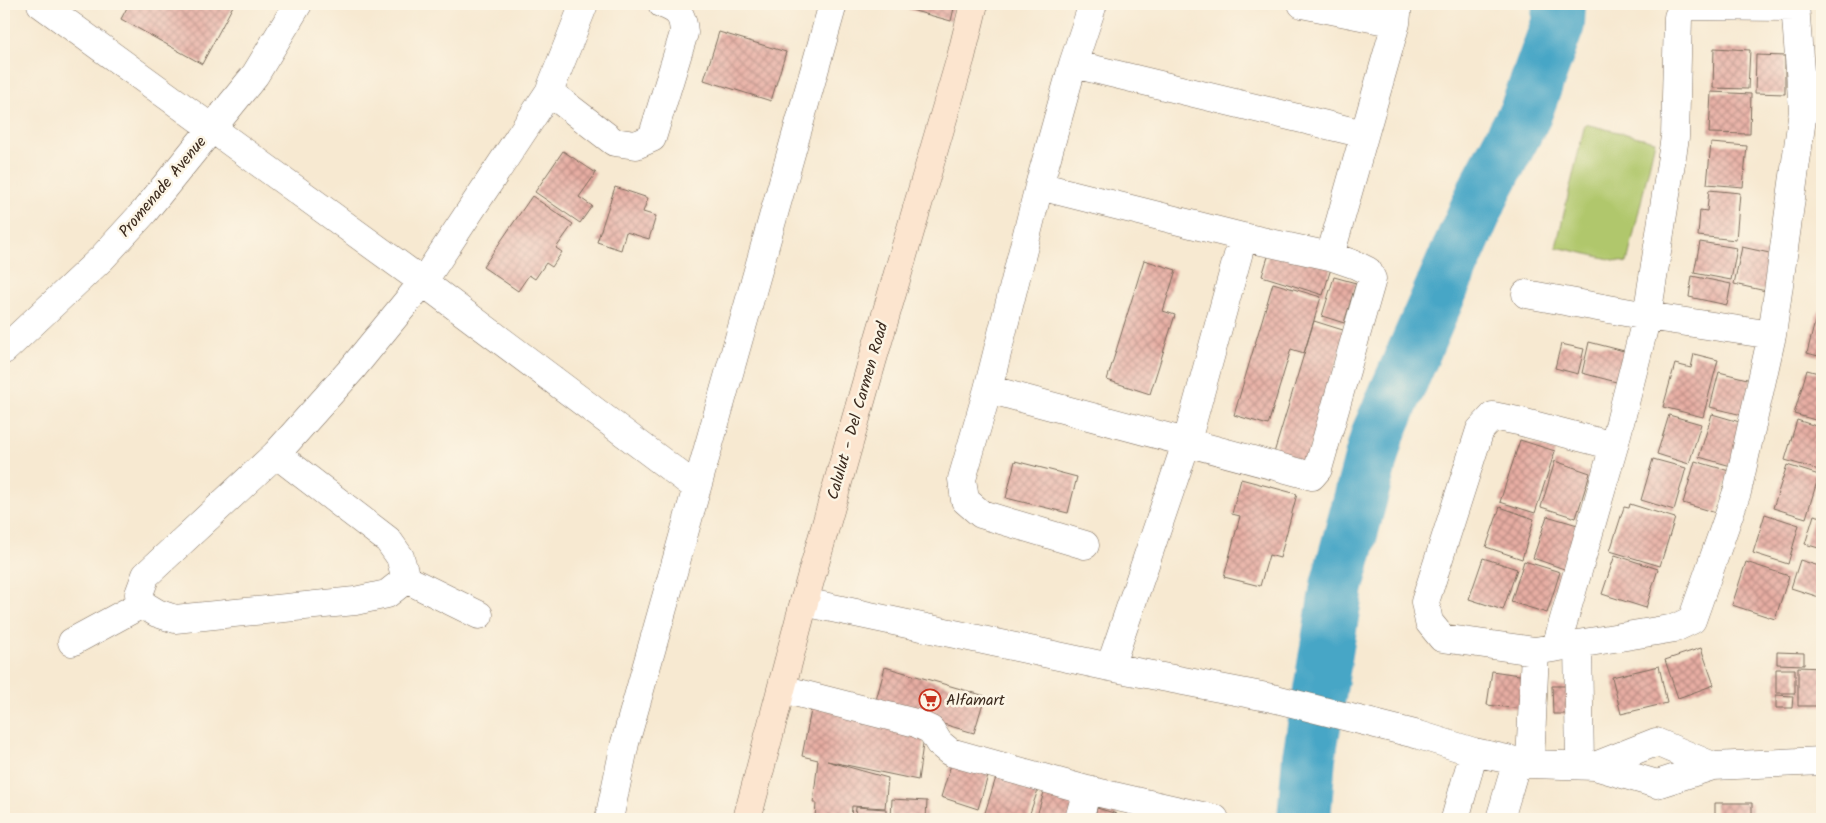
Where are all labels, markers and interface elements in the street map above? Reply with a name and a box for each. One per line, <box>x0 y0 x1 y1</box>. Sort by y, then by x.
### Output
street label: Promenade Avenue <box>113 131 213 243</box>
street label: Calulut - Del Carmen Road <box>821 318 896 503</box>
supermarket icon: Alfamart <box>918 688 942 712</box>
place label: Alfamart <box>946 688 1006 713</box>

